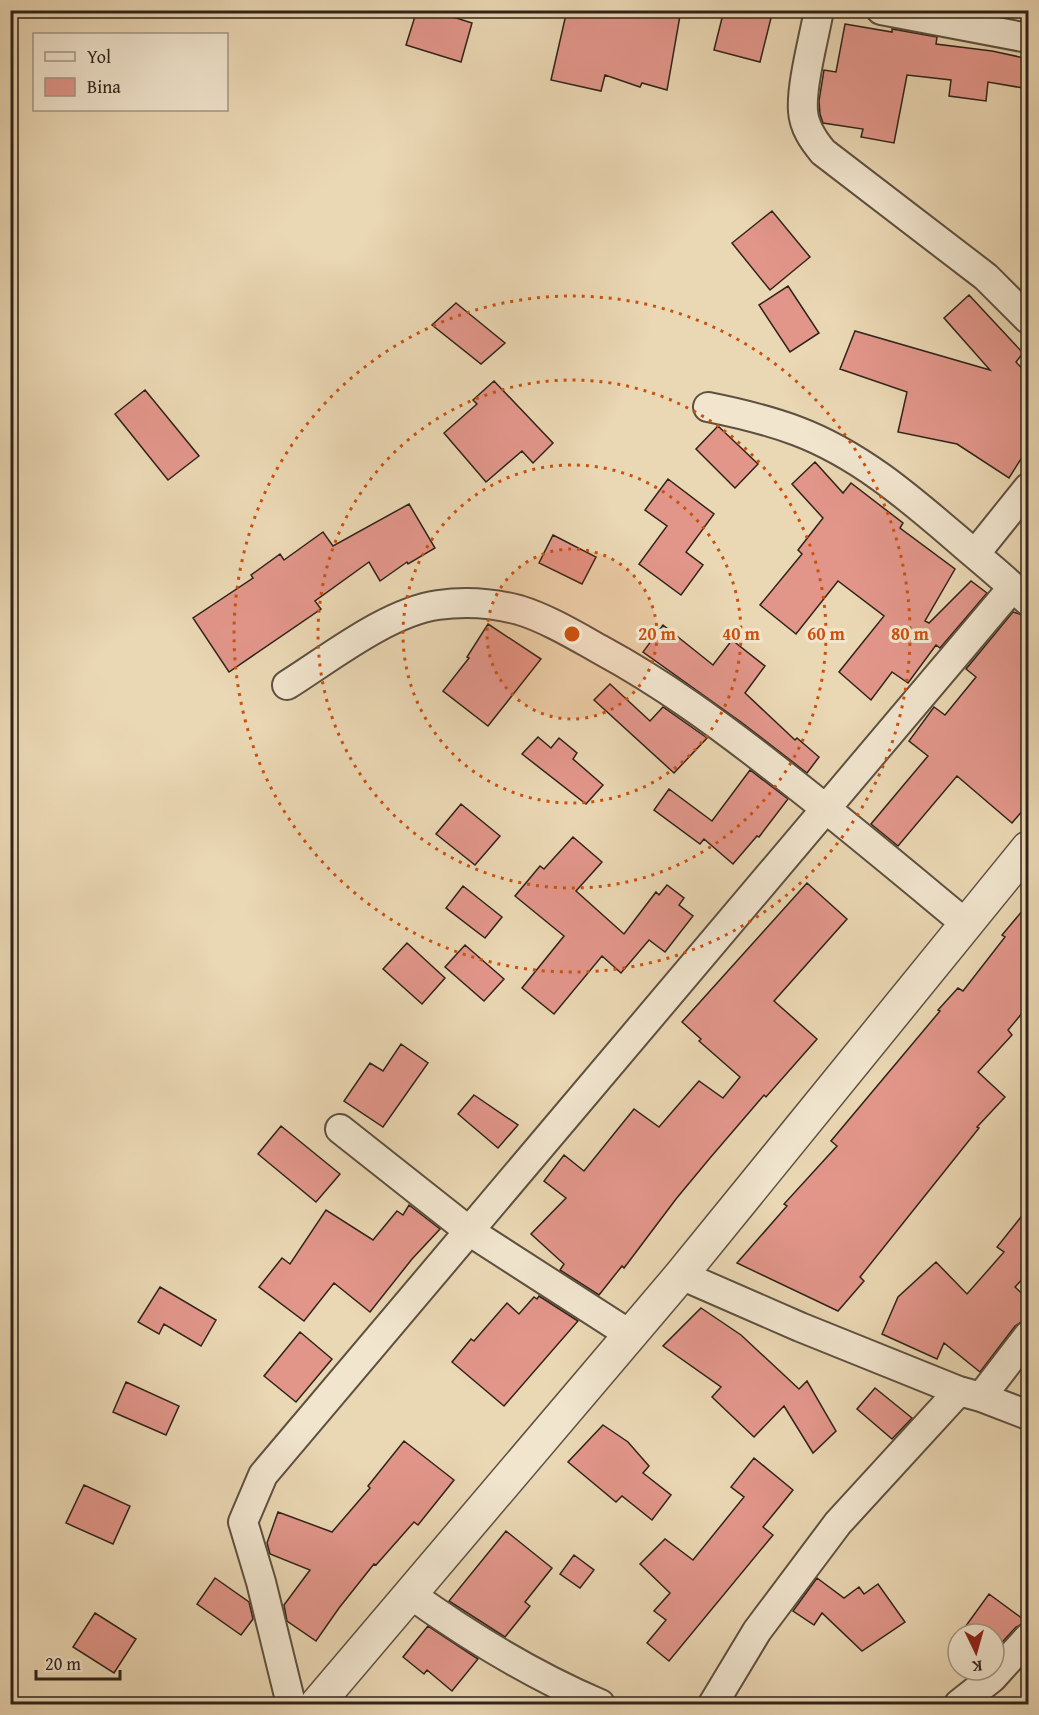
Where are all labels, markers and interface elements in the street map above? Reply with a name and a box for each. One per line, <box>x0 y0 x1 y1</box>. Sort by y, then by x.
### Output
legend <box>33 33 228 111</box>
text: Yol <box>87 43 111 70</box>
text: Bina <box>87 73 121 100</box>
text: 20 m <box>638 620 677 647</box>
text: 40 m <box>722 620 761 647</box>
text: 60 m <box>807 620 846 647</box>
text: 80 m <box>891 620 930 647</box>
centre of rings <box>562 624 582 644</box>
north arrow <box>946 1622 1006 1682</box>
scale bar <box>36 1643 120 1681</box>
text: 20 m <box>45 1650 81 1677</box>
text: K <box>970 1655 983 1679</box>

